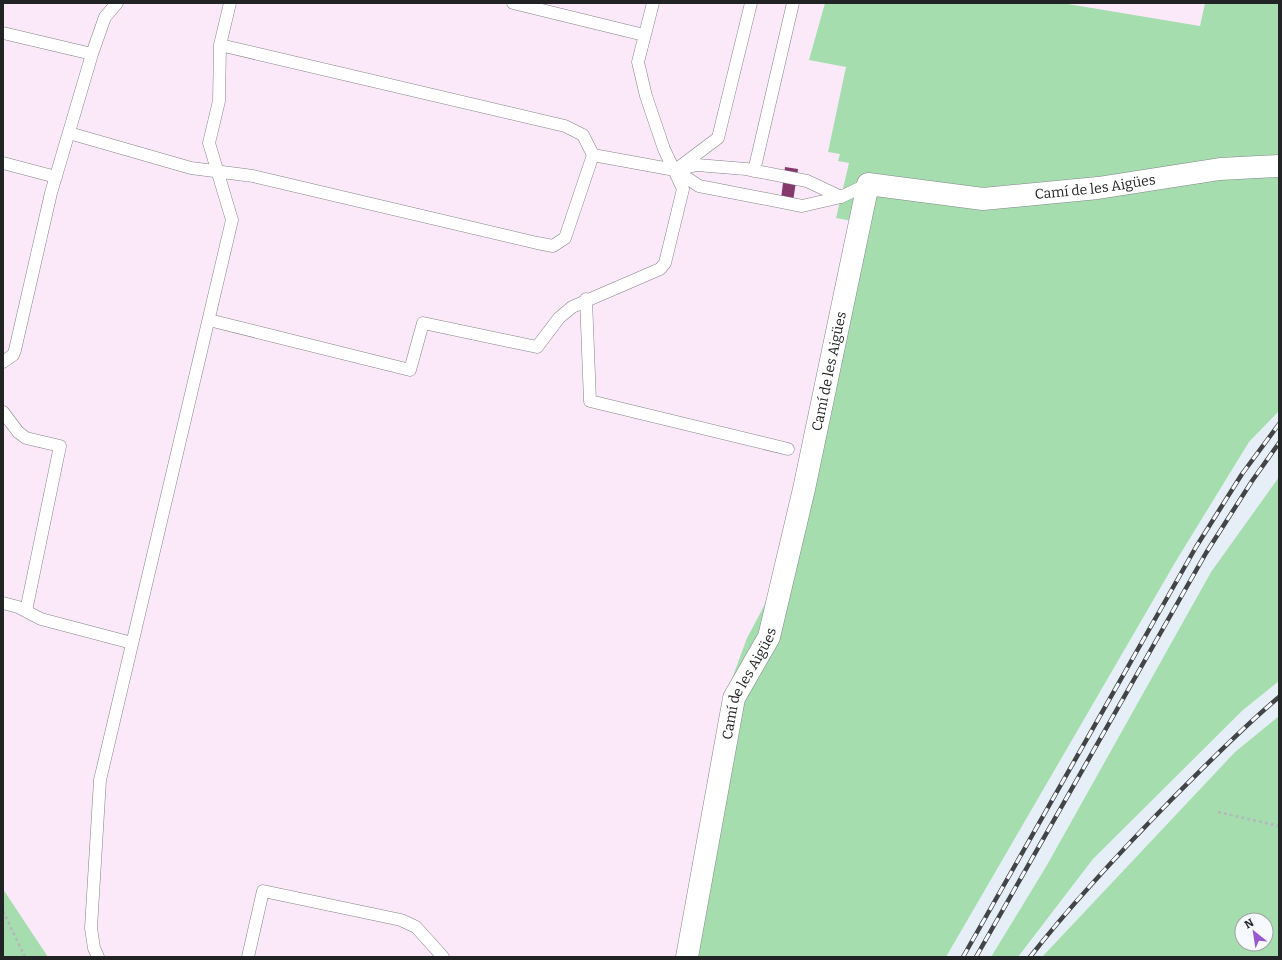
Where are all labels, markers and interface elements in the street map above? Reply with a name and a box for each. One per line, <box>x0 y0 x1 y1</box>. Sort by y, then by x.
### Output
street label: Camí de les Aigües <box>1034 171 1157 203</box>
street label: Camí de les Aigües <box>808 310 850 432</box>
street label: Camí de les Aigües <box>718 626 779 741</box>
north arrow <box>1234 912 1274 952</box>
text: N <box>1242 916 1257 932</box>

